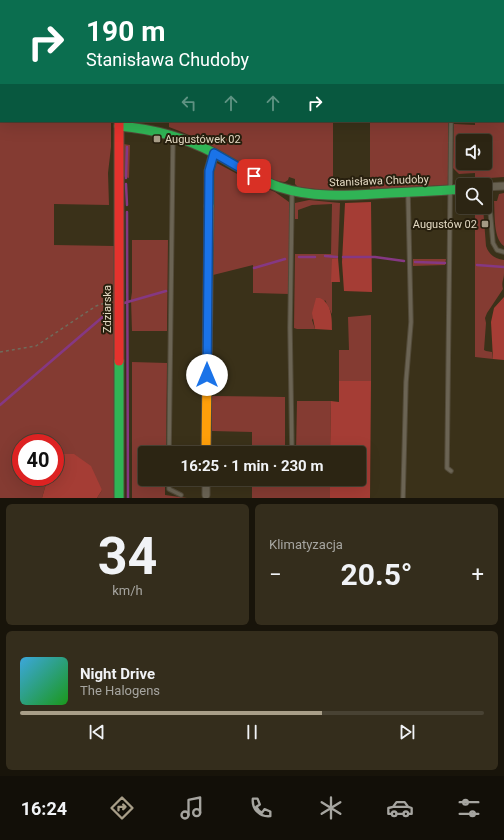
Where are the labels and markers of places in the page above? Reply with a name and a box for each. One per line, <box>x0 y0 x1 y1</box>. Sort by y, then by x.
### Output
place label: Augustówek 02 <box>165 133 241 146</box>
marker: Augustówek 02 <box>152 134 162 144</box>
pin <box>237 159 271 193</box>
place label: Augustów 02 <box>413 218 477 231</box>
marker: Augustów 02 <box>480 219 490 229</box>

